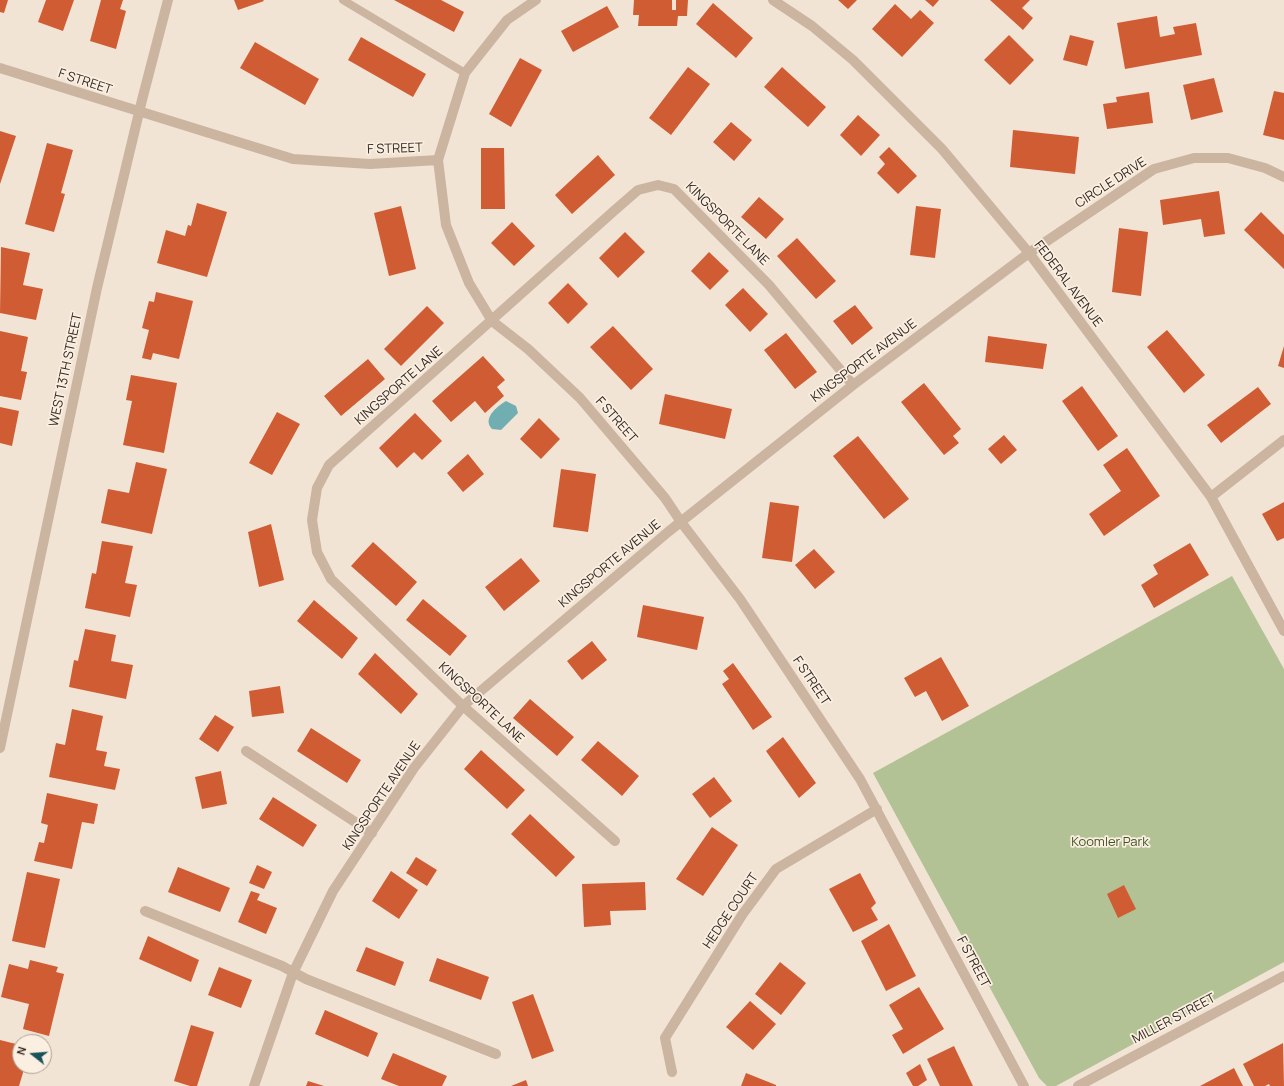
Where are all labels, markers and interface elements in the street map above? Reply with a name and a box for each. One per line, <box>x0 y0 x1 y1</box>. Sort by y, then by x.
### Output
street label: F STREET <box>56 66 114 98</box>
street label: F STREET <box>367 140 423 158</box>
street label: CIRCLE DRIVE <box>1073 154 1149 212</box>
street label: KINGSPORTE LANE <box>682 179 772 269</box>
street label: FEDERAL AVENUE <box>1031 238 1105 330</box>
street label: WEST 13TH STREET <box>46 312 86 428</box>
street label: KINGSPORTE AVENUE <box>808 316 920 406</box>
street label: KINGSPORTE LANE <box>352 344 446 428</box>
street label: F STREET <box>592 394 640 446</box>
street label: KINGSPORTE AVENUE <box>556 517 664 611</box>
street label: F STREET <box>789 654 833 708</box>
street label: KINGSPORTE LANE <box>435 659 527 747</box>
street label: KINGSPORTE AVENUE <box>340 739 424 853</box>
park label: Koomler Park <box>1071 834 1149 850</box>
street label: HEDGE COURT <box>700 870 762 952</box>
street label: F STREET <box>953 934 993 990</box>
street label: MILLER STREET <box>1130 991 1218 1047</box>
north arrow <box>12 1034 52 1074</box>
text: N <box>13 1045 29 1057</box>

